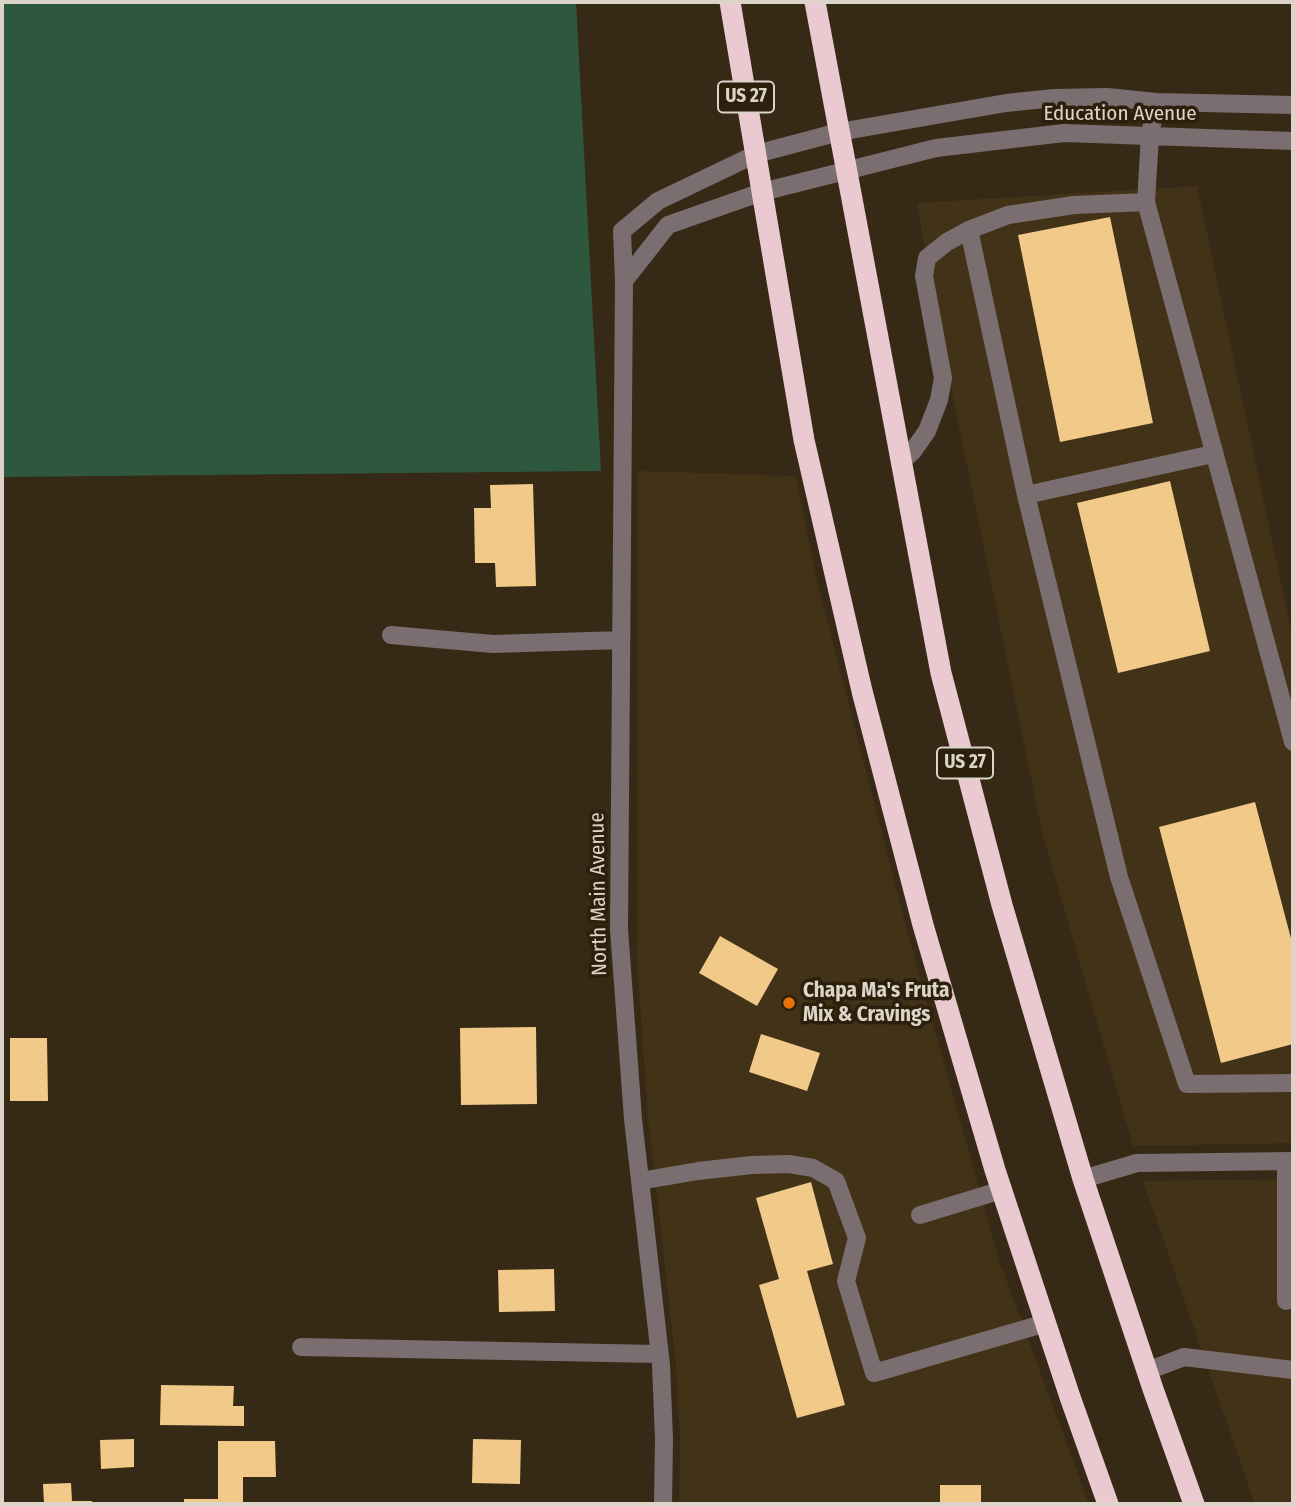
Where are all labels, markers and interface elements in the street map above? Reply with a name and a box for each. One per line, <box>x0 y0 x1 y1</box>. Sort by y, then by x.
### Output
road number: US 27 <box>718 82 774 113</box>
street label: Education Avenue <box>1043 101 1197 127</box>
road number: US 27 <box>937 748 993 778</box>
street label: North Main Avenue <box>585 812 613 976</box>
place label: Chapa Ma's Fruta Mix & Cravings <box>803 978 949 1028</box>
marker: Chapa Ma's Fruta Mix & Cravings <box>781 995 797 1011</box>

